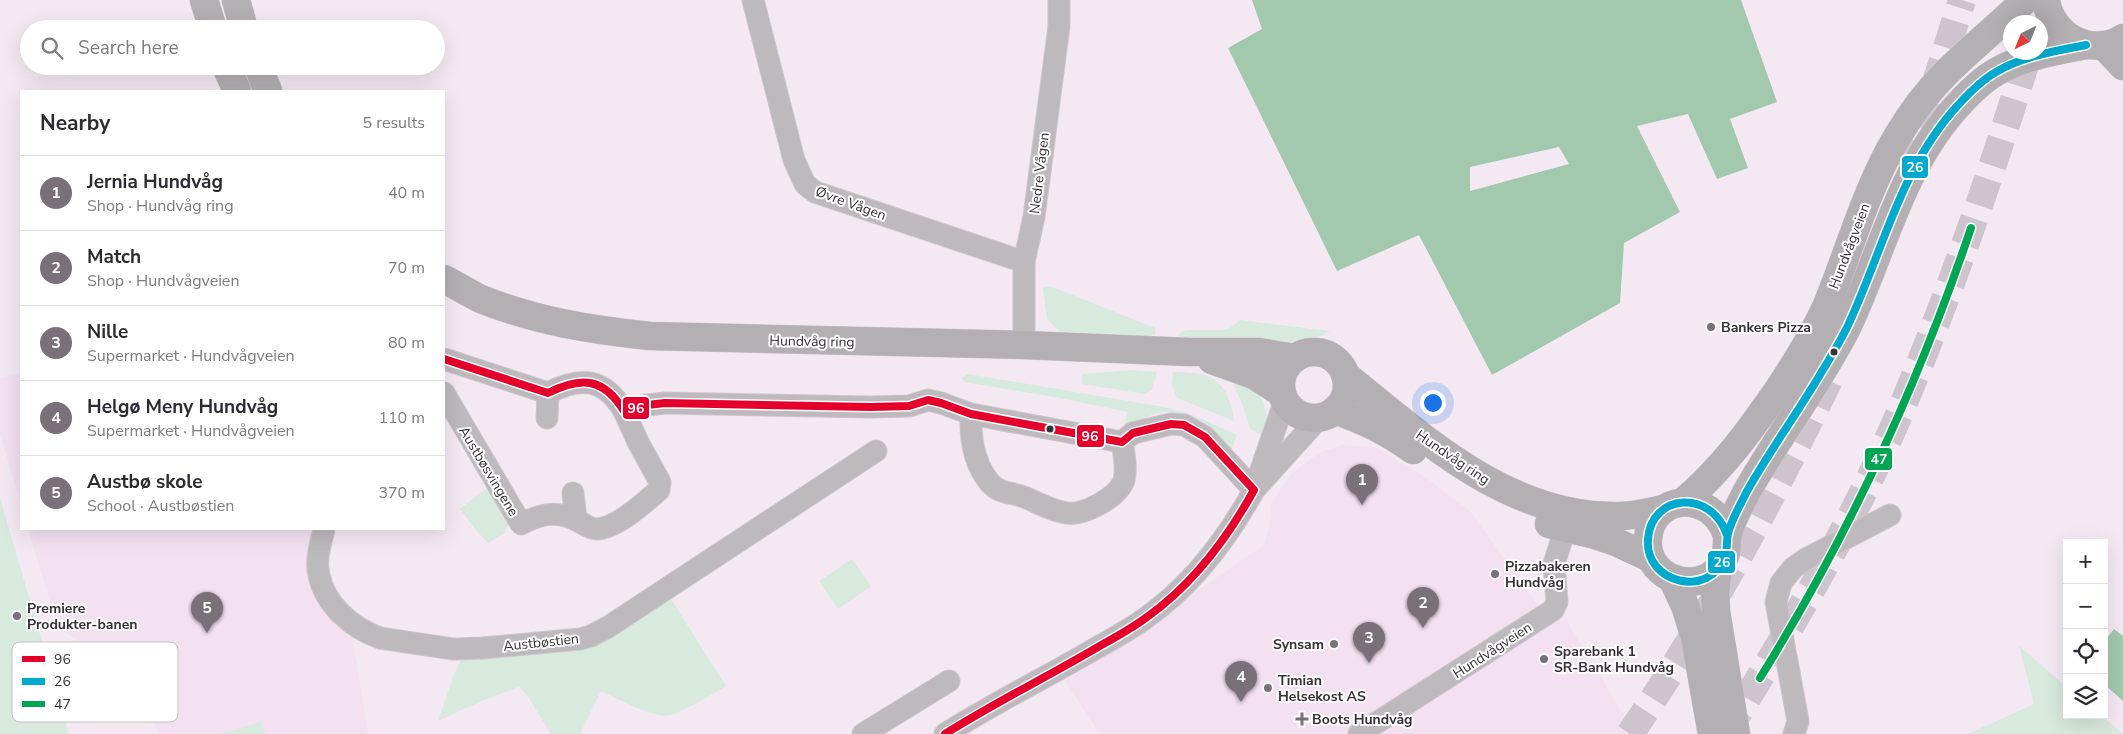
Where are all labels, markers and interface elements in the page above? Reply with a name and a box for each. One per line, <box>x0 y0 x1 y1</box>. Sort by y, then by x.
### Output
north arrow <box>2003 15 2048 60</box>
search box <box>20 20 445 75</box>
icon: search <box>38 34 66 62</box>
text: Search here <box>78 35 179 61</box>
text: Nearby <box>40 109 110 137</box>
text: 5 results <box>363 112 425 134</box>
street label: Nedre Vågen <box>1025 131 1054 215</box>
line badge: 26 <box>1901 155 1929 179</box>
text: 26 <box>1907 158 1923 177</box>
text: Jernia Hundvåg <box>87 169 223 195</box>
text: 1 <box>51 182 61 204</box>
text: 40 m <box>388 182 425 204</box>
street label: Øvre Vågen <box>813 182 889 225</box>
text: Shop · Hundvåg ring <box>87 195 234 217</box>
street label: Hundvågveien <box>1824 201 1875 292</box>
text: Match <box>87 244 141 270</box>
text: 2 <box>51 257 61 279</box>
text: 70 m <box>388 257 425 279</box>
text: Shop · Hundvågveien <box>87 270 239 292</box>
place label: Bankers Pizza <box>1721 318 1811 337</box>
text: Nille <box>87 319 128 345</box>
marker: Bankers Pizza <box>1705 321 1717 333</box>
street label: Hundvåg ring <box>769 331 855 352</box>
text: 3 <box>51 332 61 354</box>
text: 80 m <box>388 332 425 354</box>
text: Supermarket · Hundvågveien <box>87 345 295 367</box>
unlabelled marker <box>1829 347 1839 357</box>
your location <box>1420 390 1446 416</box>
text: Helgø Meny Hundvåg <box>87 394 278 420</box>
line badge: 96 <box>622 396 650 420</box>
text: 96 <box>628 399 644 418</box>
text: 4 <box>51 407 61 429</box>
text: 110 m <box>378 407 425 429</box>
text: Supermarket · Hundvågveien <box>87 420 295 442</box>
street label: Austbøsvingene <box>454 423 523 520</box>
unlabelled marker <box>1045 424 1055 434</box>
line badge: 96 <box>1076 424 1105 448</box>
street label: Hundvåg ring <box>1412 426 1493 489</box>
text: 96 <box>1082 427 1098 446</box>
line badge: 47 <box>1864 447 1893 471</box>
text: 47 <box>1871 450 1887 469</box>
pin: 1 <box>1346 464 1378 505</box>
text: Austbø skole <box>87 469 203 495</box>
text: 5 <box>51 482 61 504</box>
text: 370 m <box>378 482 425 504</box>
text: School · Austbøstien <box>87 495 234 517</box>
map controls <box>2063 539 2108 719</box>
button: + <box>2063 539 2108 584</box>
line badge: 26 <box>1707 550 1736 574</box>
text: 26 <box>1714 553 1730 572</box>
place label: Pizzabakeren Hundvåg <box>1505 557 1591 592</box>
marker: Pizzabakeren Hundvåg <box>1489 568 1501 580</box>
button: − <box>2063 584 2108 629</box>
pin: 2 <box>1407 587 1439 628</box>
pin: 5 <box>191 592 223 633</box>
place label: Premiere Produkter-banen <box>27 599 137 634</box>
marker: Premiere Produkter-banen <box>11 610 23 622</box>
street label: Hundvågveien <box>1449 618 1535 683</box>
pin: 3 <box>1353 622 1385 663</box>
street label: Austbøstien <box>502 629 580 656</box>
button: locate <box>2063 629 2108 674</box>
place label: Synsam <box>1273 635 1324 654</box>
marker: Synsam <box>1328 638 1340 650</box>
legend <box>12 642 178 722</box>
place label: Sparebank 1 SR-Bank Hundvåg <box>1554 642 1674 677</box>
text: 96 <box>54 650 71 669</box>
marker: Sparebank 1 SR-Bank Hundvåg <box>1538 653 1550 665</box>
pin: 4 <box>1225 661 1257 702</box>
place label: Timian Helsekost AS <box>1278 671 1366 706</box>
text: 26 <box>54 672 71 691</box>
button: layers <box>2063 674 2108 719</box>
marker: Timian Helsekost AS <box>1262 682 1274 694</box>
text: 47 <box>54 695 71 714</box>
place label: Boots Hundvåg <box>1312 710 1413 729</box>
marker: Boots Hundvåg <box>1296 713 1308 725</box>

